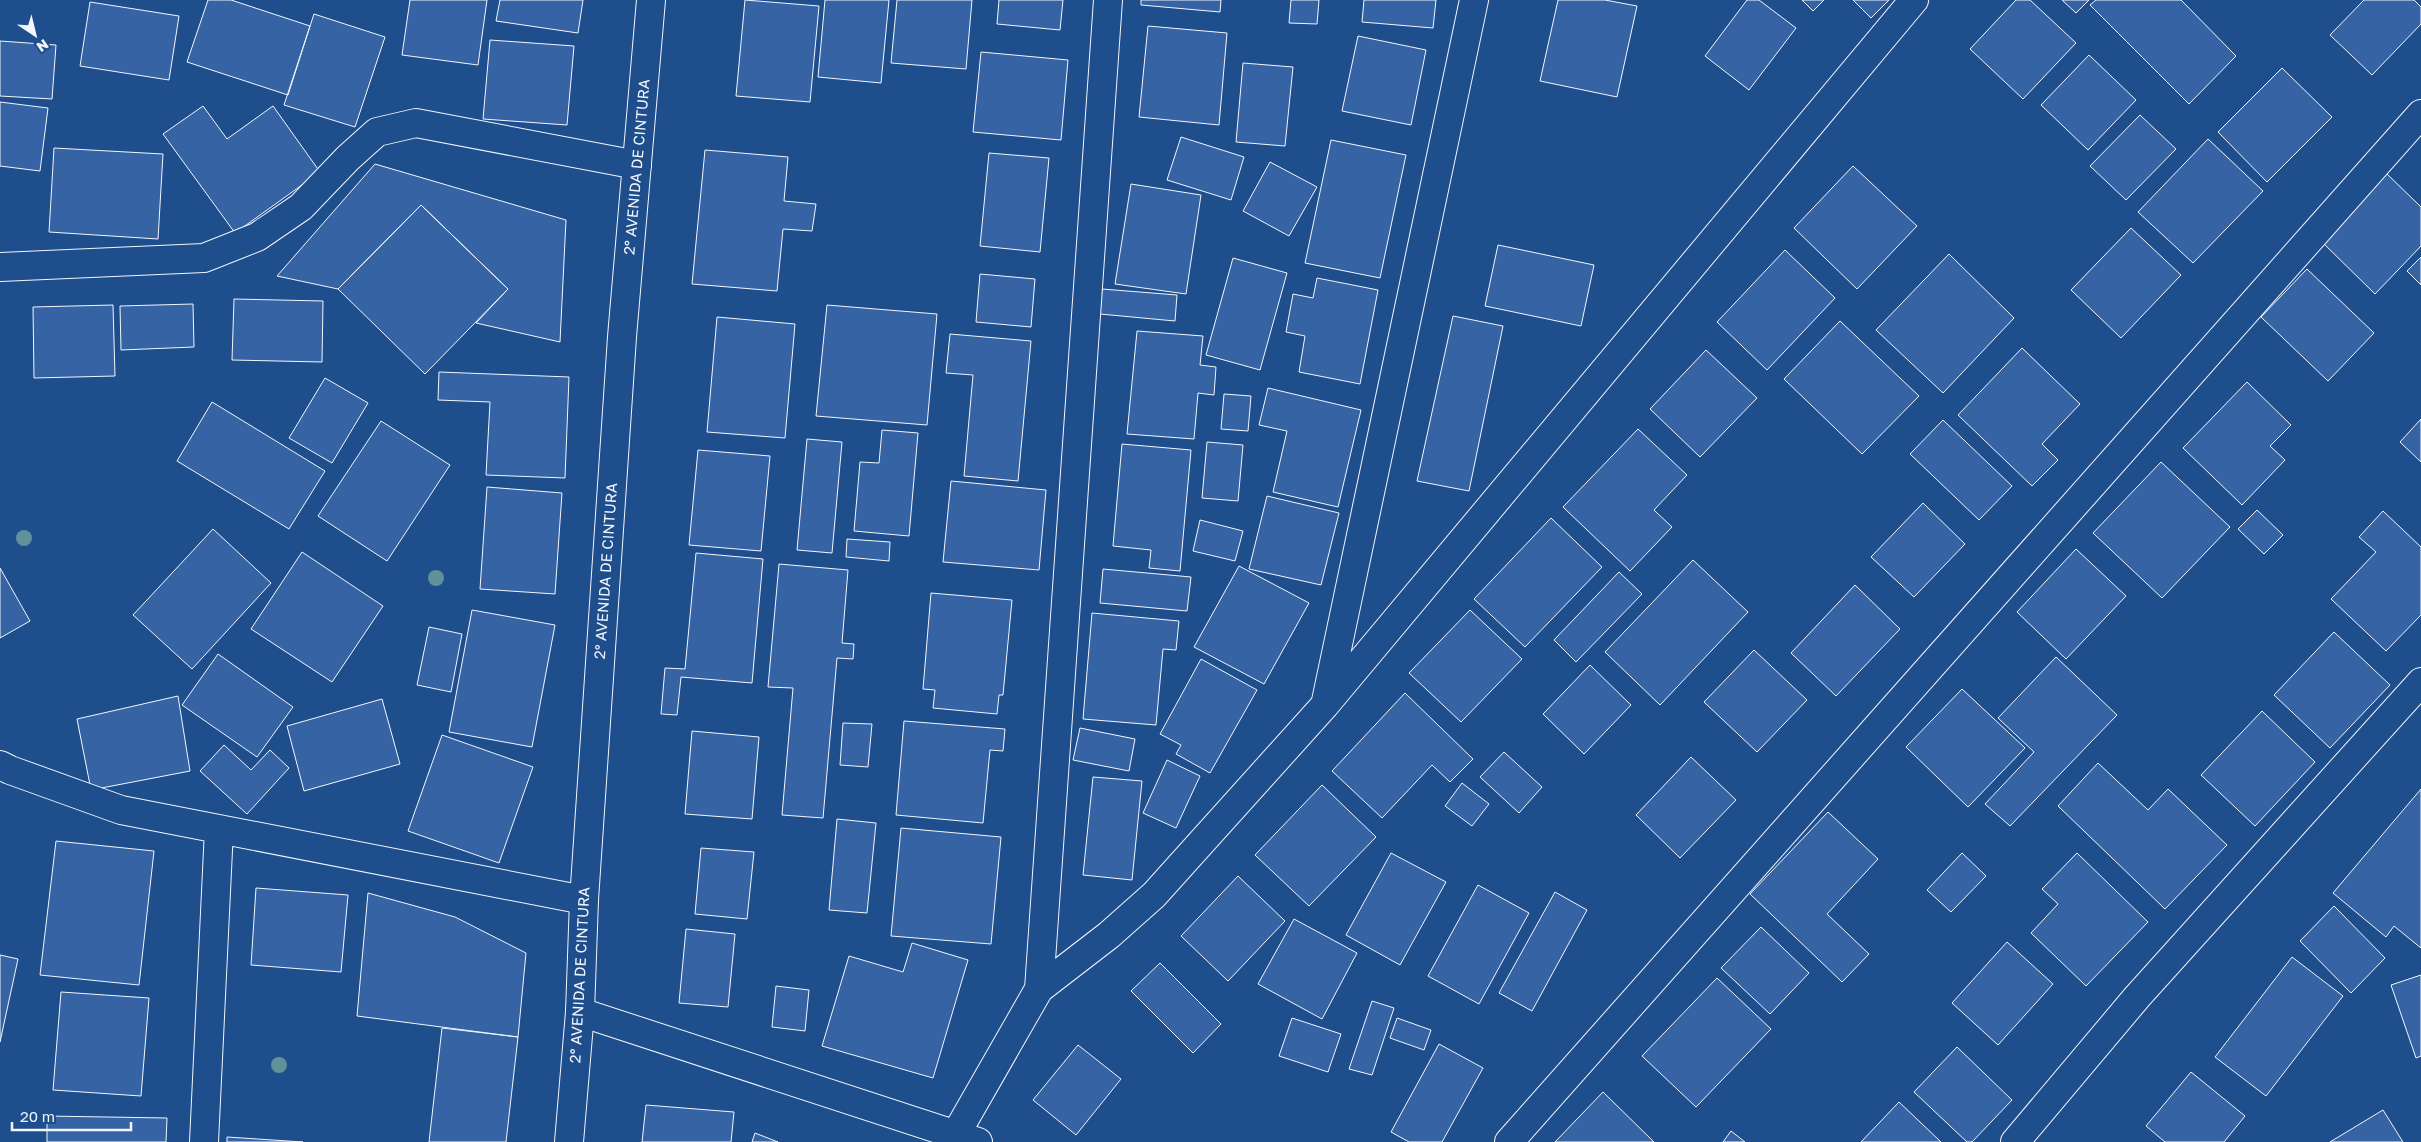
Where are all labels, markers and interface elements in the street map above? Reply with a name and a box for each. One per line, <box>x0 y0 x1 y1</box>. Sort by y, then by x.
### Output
north arrow <box>10 10 60 60</box>
text: N <box>34 36 52 56</box>
street label: 2° AVENIDA DE CINTURA <box>619 78 653 256</box>
street label: 2° AVENIDA DE CINTURA <box>590 482 620 660</box>
street label: 2° AVENIDA DE CINTURA <box>565 886 593 1064</box>
scale bar <box>12 1100 131 1132</box>
text: 20 m <box>20 1107 55 1125</box>

